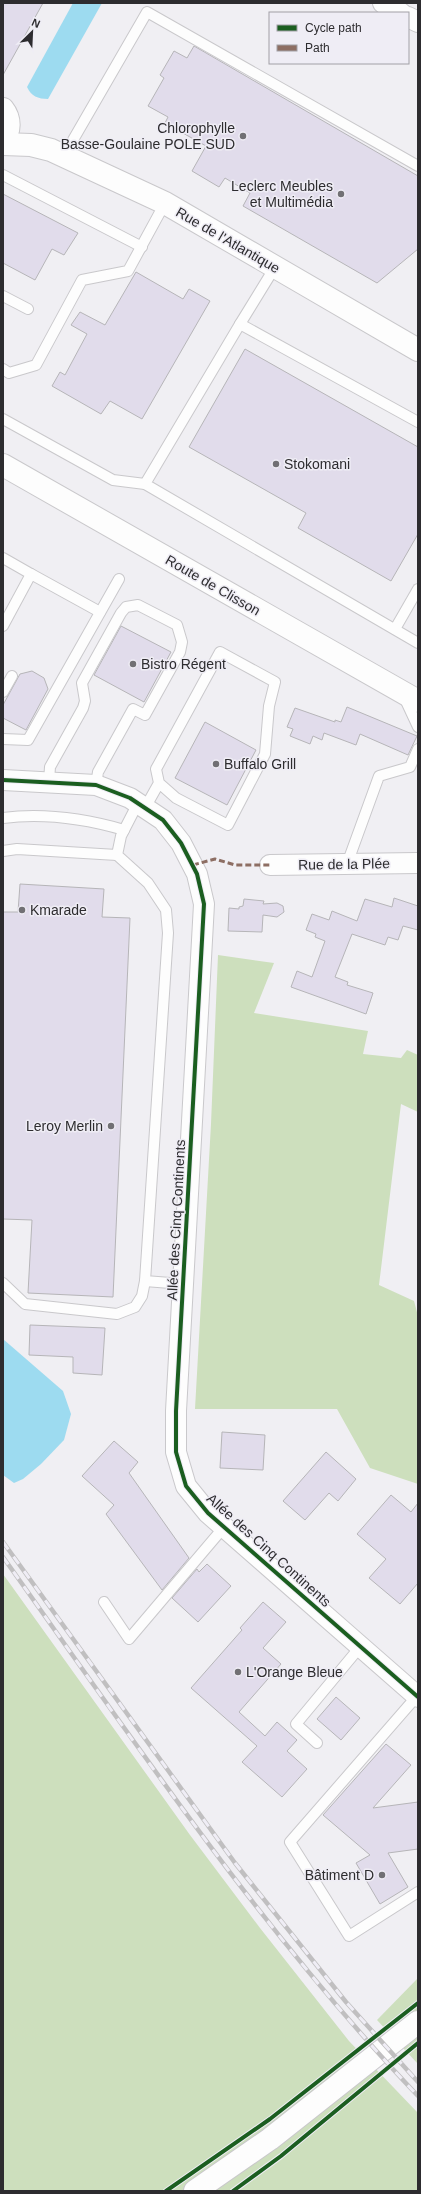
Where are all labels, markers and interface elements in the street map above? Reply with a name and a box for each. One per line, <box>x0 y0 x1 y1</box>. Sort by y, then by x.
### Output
north arrow <box>12 12 52 52</box>
legend <box>269 12 409 64</box>
text: N <box>30 16 42 30</box>
text: Cycle path <box>305 21 362 35</box>
text: Path <box>305 41 330 55</box>
place label: Chlorophylle Basse-Goulaine POLE SUD <box>61 120 235 152</box>
marker: Chlorophylle Basse-Goulaine POLE SUD <box>238 131 248 141</box>
place label: Leclerc Meubles et Multimédia <box>231 178 333 210</box>
marker: Leclerc Meubles et Multimédia <box>336 189 346 199</box>
street label: Rue de l'Atlantique <box>173 204 283 276</box>
place label: Stokomani <box>284 456 350 472</box>
marker: Stokomani <box>271 459 281 469</box>
street label: Route de Clisson <box>163 551 263 619</box>
place label: Bistro Régent <box>141 656 226 672</box>
marker: Bistro Régent <box>128 659 138 669</box>
place label: Buffalo Grill <box>224 756 296 772</box>
marker: Buffalo Grill <box>211 759 221 769</box>
street label: Rue de la Plée <box>298 855 390 873</box>
place label: Kmarade <box>30 902 87 918</box>
marker: Kmarade <box>17 905 27 915</box>
place label: Leroy Merlin <box>26 1118 103 1134</box>
marker: Leroy Merlin <box>106 1121 116 1131</box>
street label: Allée des Cinq Continents <box>164 1139 188 1301</box>
street label: Allée des Cinq Continents <box>204 1490 334 1610</box>
place label: L'Orange Bleue <box>246 1664 343 1680</box>
marker: L'Orange Bleue <box>233 1667 243 1677</box>
place label: Bâtiment D <box>305 1867 374 1883</box>
marker: Bâtiment D <box>377 1870 387 1880</box>

